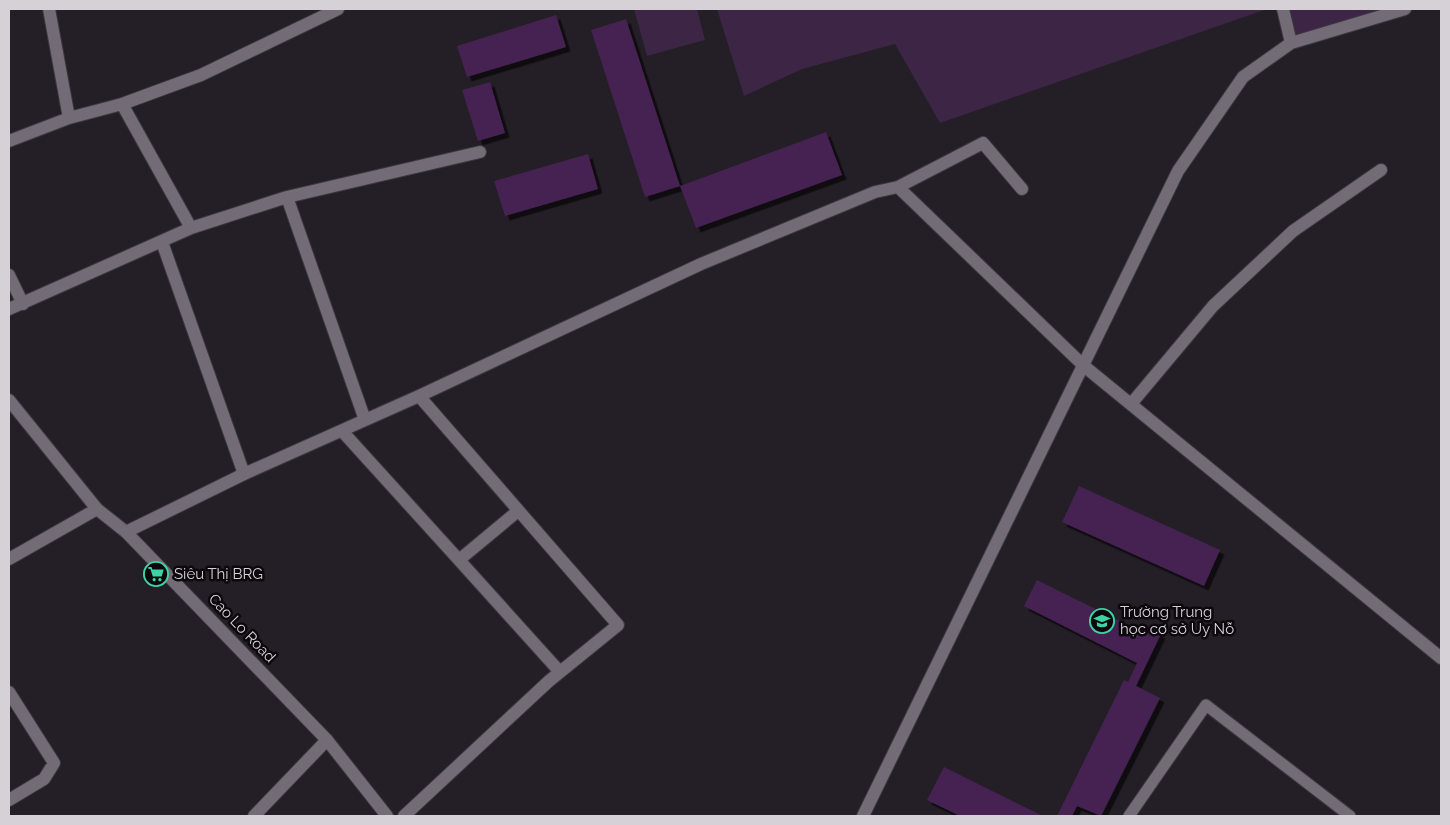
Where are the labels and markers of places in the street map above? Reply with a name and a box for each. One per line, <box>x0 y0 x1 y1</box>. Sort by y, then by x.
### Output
supermarket icon: Siêu Thị BRG <box>143 561 169 587</box>
place label: Siêu Thị BRG <box>174 565 263 583</box>
place label: Trường Trung học cơ sở Uy Nỗ <box>1120 603 1234 638</box>
school or university icon: Trường Trung học cơ sở Uy Nỗ <box>1089 608 1115 634</box>

